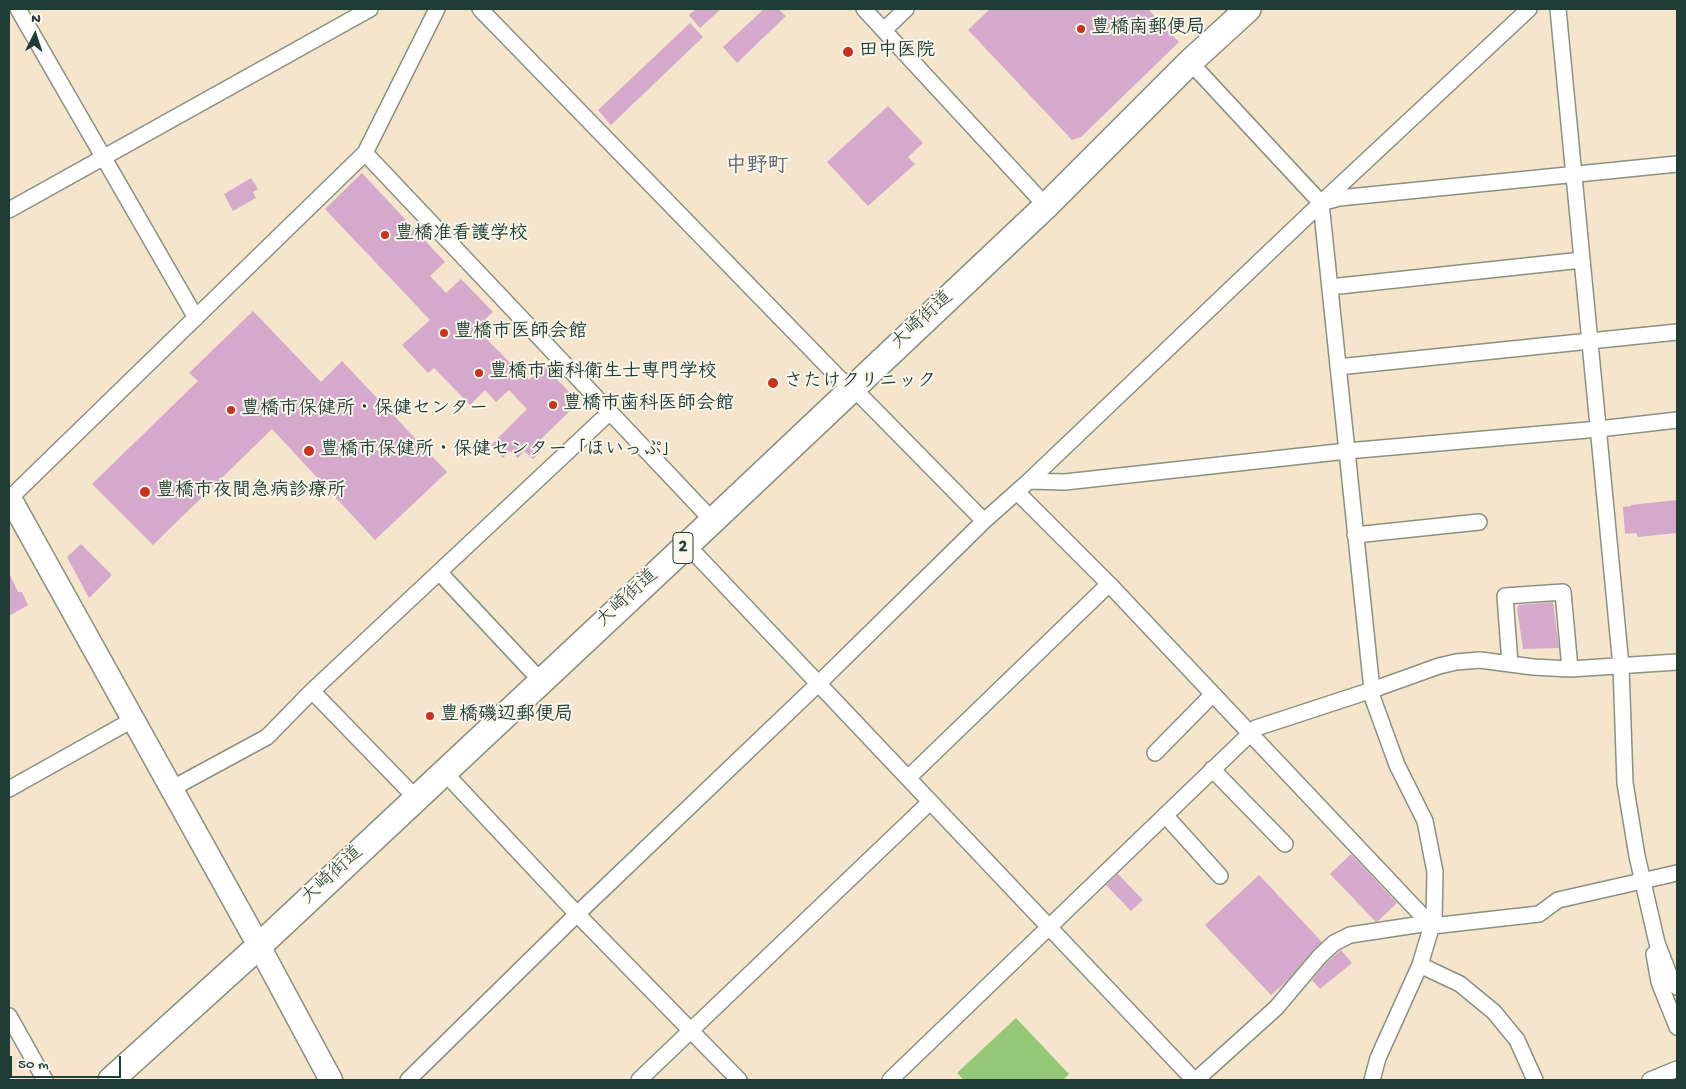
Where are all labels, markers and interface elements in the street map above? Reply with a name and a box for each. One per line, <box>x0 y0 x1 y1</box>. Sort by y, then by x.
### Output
north arrow <box>10 10 60 60</box>
text: N <box>31 11 41 28</box>
place label: 豊橋南郵便局 <box>1091 18 1205 40</box>
marker: 豊橋南郵便局 <box>1075 23 1087 35</box>
place label: 田中医院 <box>859 41 935 63</box>
marker: 田中医院 <box>841 45 855 59</box>
district label: 中野町 <box>726 155 788 181</box>
place label: 豊橋准看護学校 <box>395 224 528 246</box>
marker: 豊橋准看護学校 <box>379 229 391 241</box>
street label: 大崎街道 <box>887 287 959 355</box>
place label: 豊橋市医師会館 <box>454 322 587 344</box>
marker: 豊橋市医師会館 <box>438 327 450 339</box>
place label: 豊橋市歯科衛生士専門学校 <box>489 362 717 384</box>
marker: 豊橋市歯科衛生士専門学校 <box>473 367 485 379</box>
place label: さたけクリニック <box>784 372 936 394</box>
marker: さたけクリニック <box>766 376 780 390</box>
place label: 豊橋市歯科医師会館 <box>563 394 734 416</box>
place label: 豊橋市保健所・保健センター <box>241 399 488 421</box>
marker: 豊橋市歯科医師会館 <box>547 399 559 411</box>
marker: 豊橋市保健所・保健センター <box>225 404 237 416</box>
place label: 豊橋市保健所・保健センター「ほいっぷ」 <box>320 440 681 462</box>
marker: 豊橋市保健所・保健センター「ほいっぷ」 <box>302 444 316 458</box>
place label: 豊橋市夜間急病診療所 <box>156 481 346 503</box>
marker: 豊橋市夜間急病診療所 <box>138 485 152 499</box>
road number: 2 <box>673 532 693 564</box>
street label: 大崎街道 <box>592 565 664 633</box>
place label: 豊橋磯辺郵便局 <box>440 705 573 727</box>
marker: 豊橋磯辺郵便局 <box>424 710 436 722</box>
street label: 大崎街道 <box>297 842 369 910</box>
scale bar <box>12 1046 124 1078</box>
text: 50 m <box>18 1056 49 1074</box>

